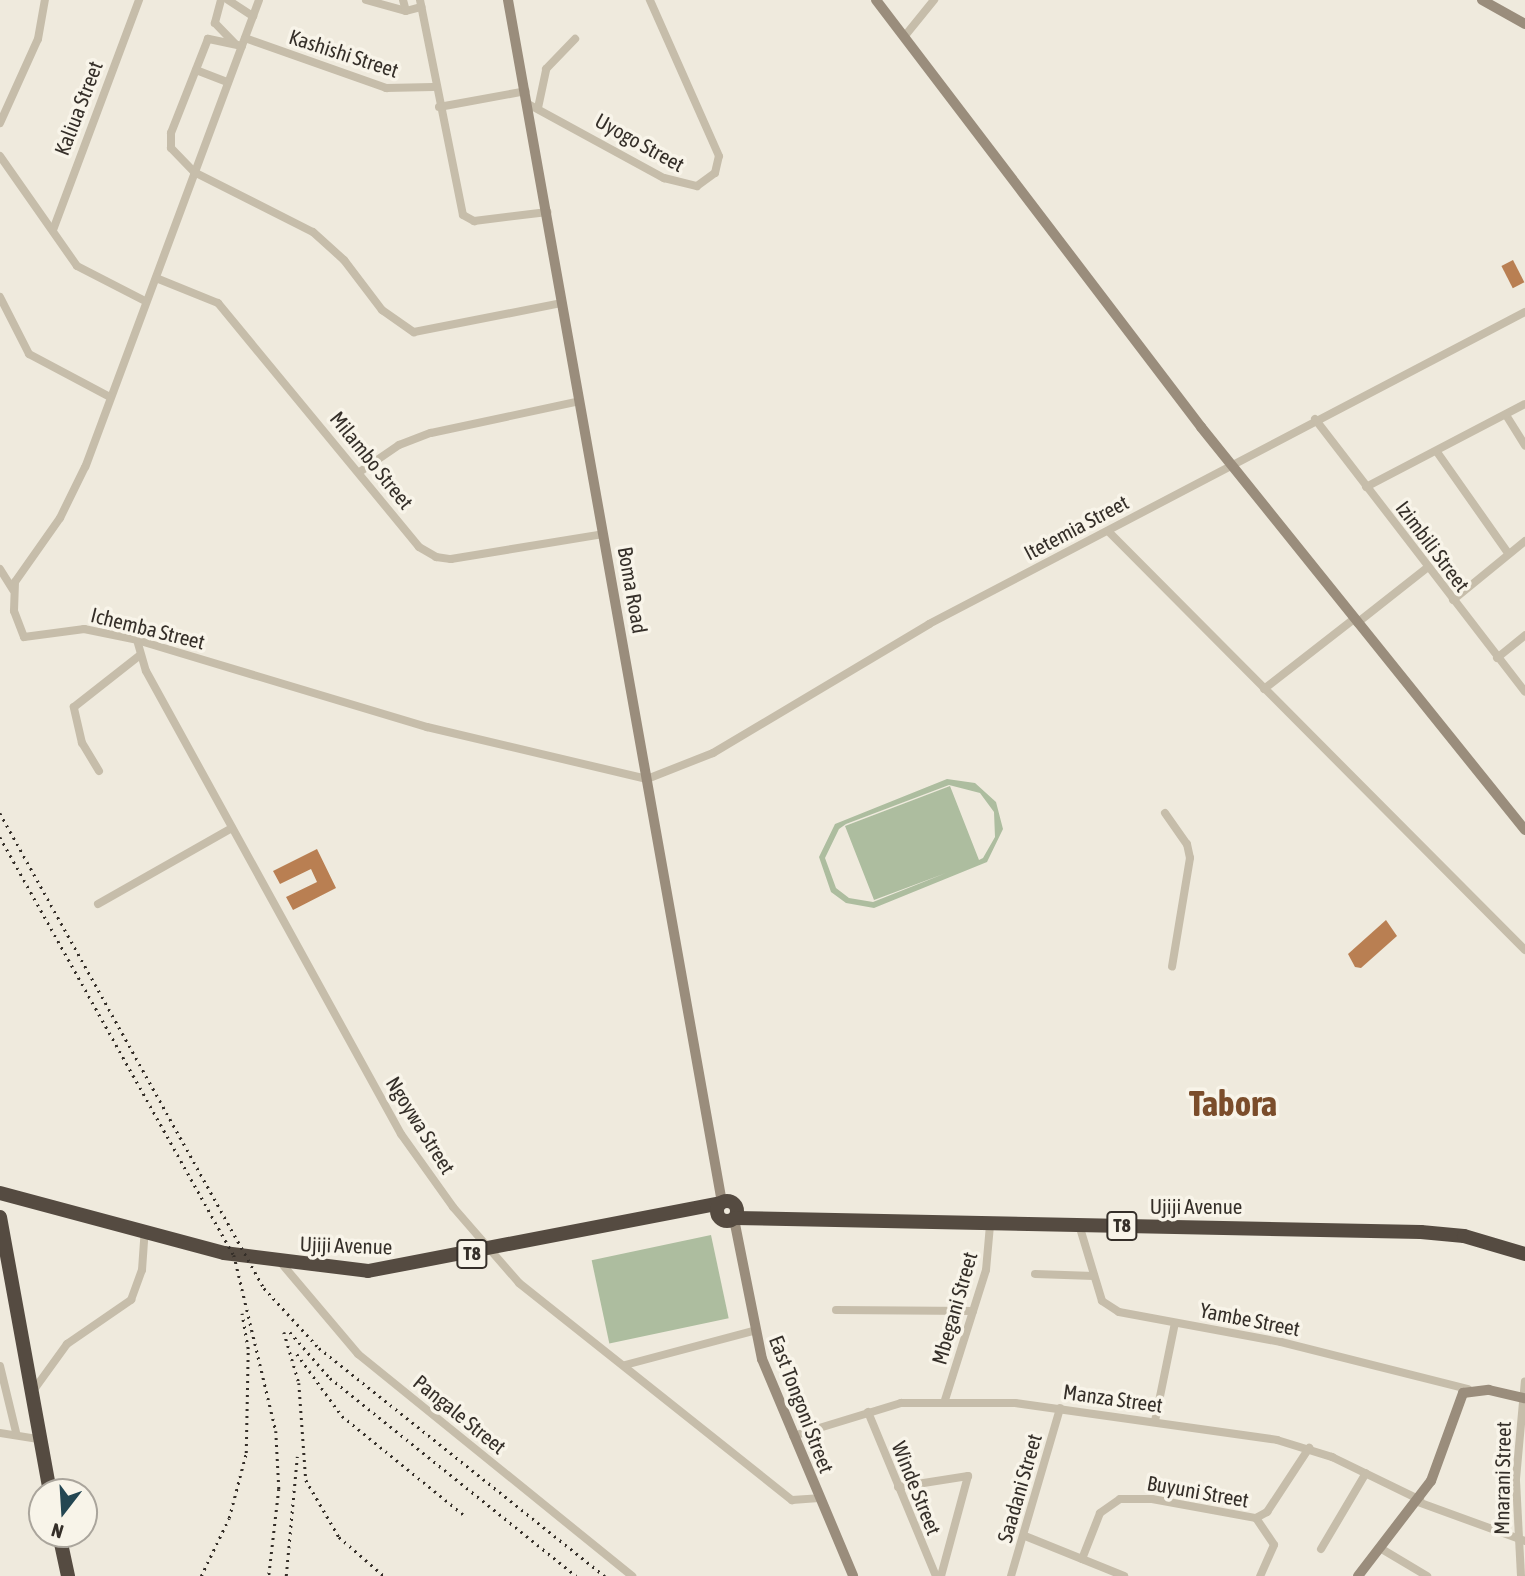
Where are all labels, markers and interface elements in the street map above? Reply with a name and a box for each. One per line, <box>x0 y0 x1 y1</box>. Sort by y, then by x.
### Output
street label: Kashishi Street <box>286 23 402 83</box>
street label: Kaliua Street <box>49 57 107 159</box>
street label: Uyogo Street <box>591 107 689 177</box>
street label: Milambo Street <box>325 406 419 514</box>
street label: Itetemia Street <box>1019 489 1133 565</box>
street label: Izimbili Street <box>1391 496 1475 596</box>
street label: Boma Road <box>613 545 653 635</box>
street label: Ichemba Street <box>88 602 208 654</box>
street label: Ngoywa Street <box>381 1072 461 1178</box>
district label: Tabora <box>1189 1082 1277 1124</box>
street label: Ujiji Avenue <box>1150 1193 1242 1219</box>
road number: T8 <box>1106 1210 1138 1242</box>
street label: Ujiji Avenue <box>299 1231 393 1259</box>
road number: T8 <box>456 1238 488 1270</box>
street label: Mbegani Street <box>926 1249 982 1367</box>
street label: Yambe Street <box>1198 1297 1302 1341</box>
street label: East Tongoni Street <box>764 1332 840 1476</box>
street label: Pangale Street <box>409 1369 511 1459</box>
street label: Manza Street <box>1062 1379 1164 1417</box>
street label: Mnarani Street <box>1488 1421 1516 1535</box>
street label: Saadani Street <box>991 1431 1047 1545</box>
street label: Winde Street <box>887 1438 947 1538</box>
street label: Buyuni Street <box>1145 1470 1251 1512</box>
north arrow <box>28 1478 98 1548</box>
text: N <box>49 1519 66 1543</box>

